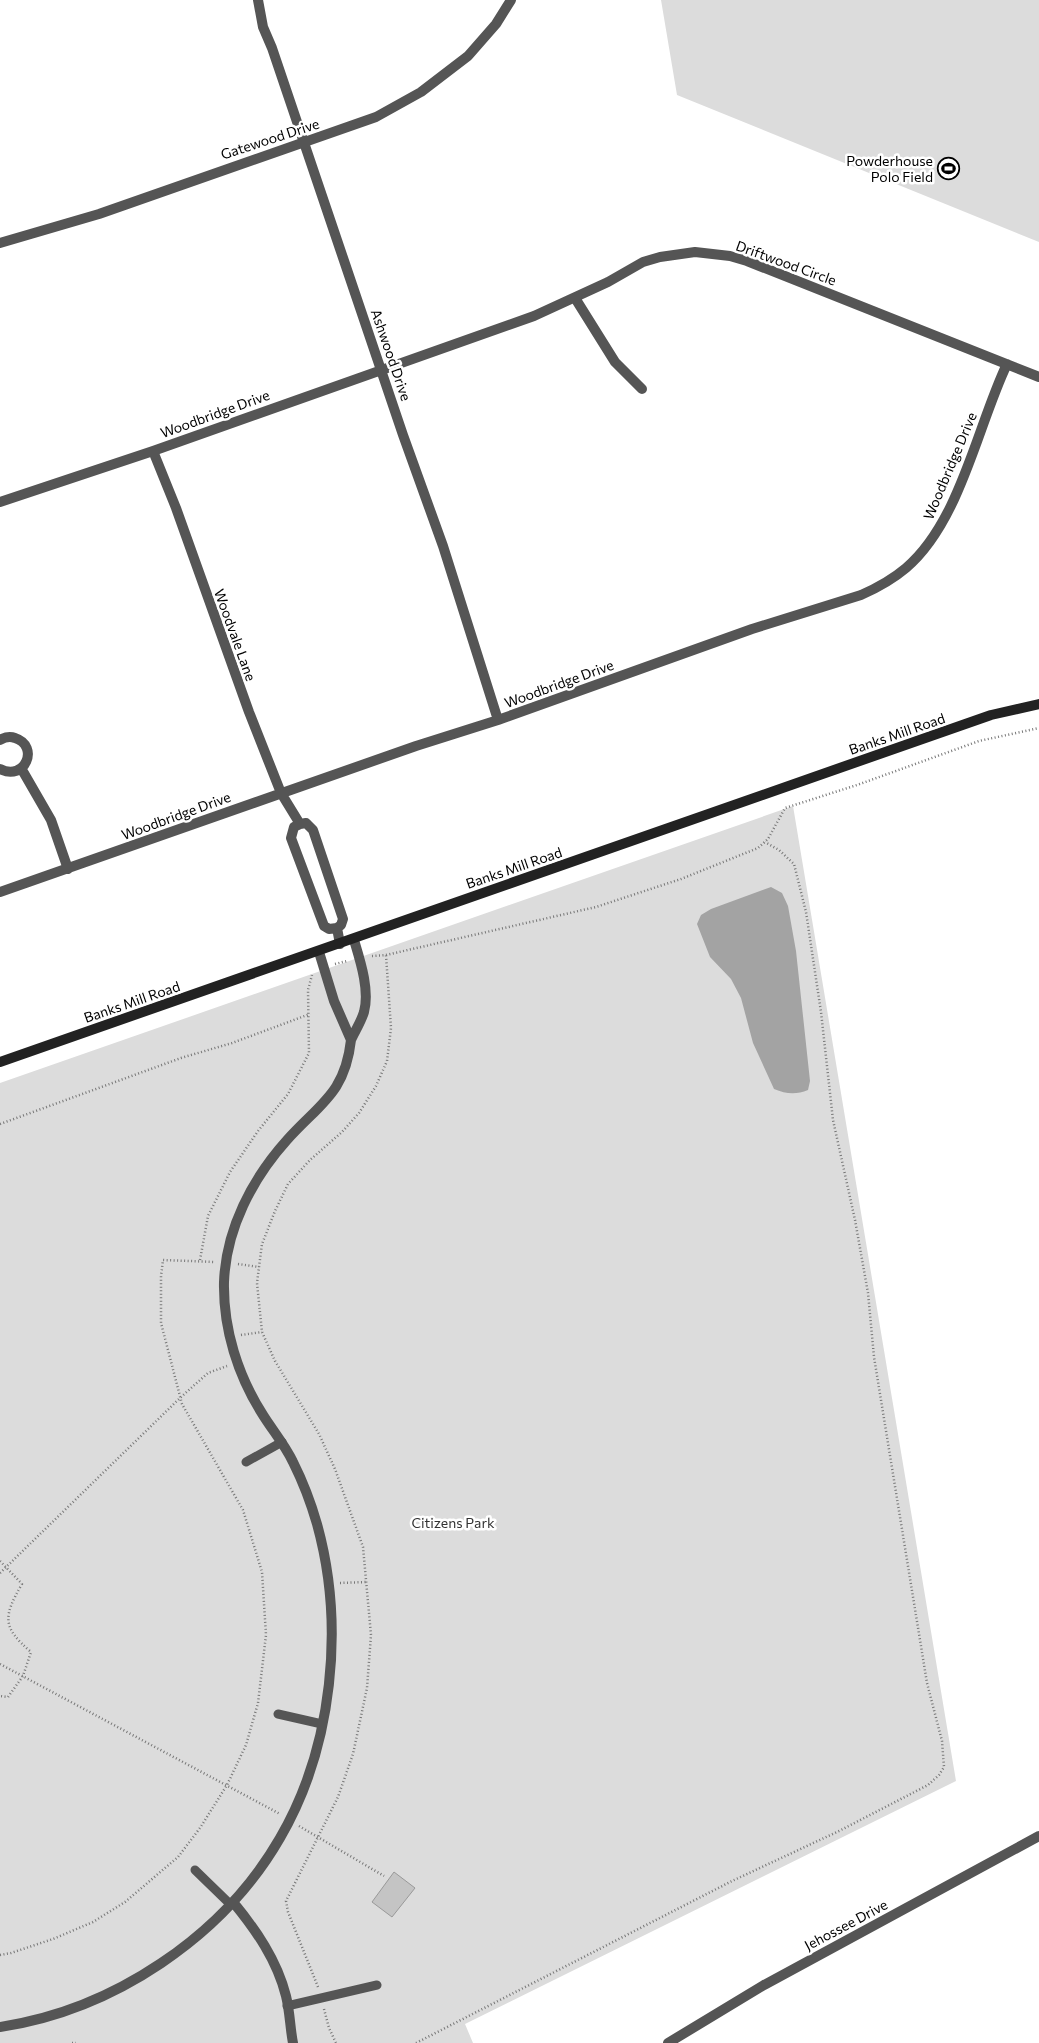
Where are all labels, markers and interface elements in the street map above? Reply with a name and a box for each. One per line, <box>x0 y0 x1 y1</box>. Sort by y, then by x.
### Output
street label: Gatewood Drive <box>218 115 321 162</box>
place label: Powderhouse Polo Field <box>846 152 933 185</box>
sports icon: Powderhouse Polo Field <box>937 157 961 181</box>
street label: Driftwood Circle <box>734 236 839 289</box>
street label: Ashwood Drive <box>368 307 415 403</box>
street label: Woodbridge Drive <box>158 386 272 441</box>
street label: Woodbridge Drive <box>919 410 980 522</box>
street label: Woodvale Lane <box>211 586 260 683</box>
street label: Woodbridge Drive <box>502 656 616 711</box>
street label: Banks Mill Road <box>847 709 947 758</box>
street label: Woodbridge Drive <box>119 788 233 843</box>
street label: Banks Mill Road <box>464 843 564 892</box>
street label: Banks Mill Road <box>82 977 182 1026</box>
park label: Citizens Park <box>411 1514 495 1531</box>
street label: Jehossee Drive <box>801 1896 890 1954</box>

